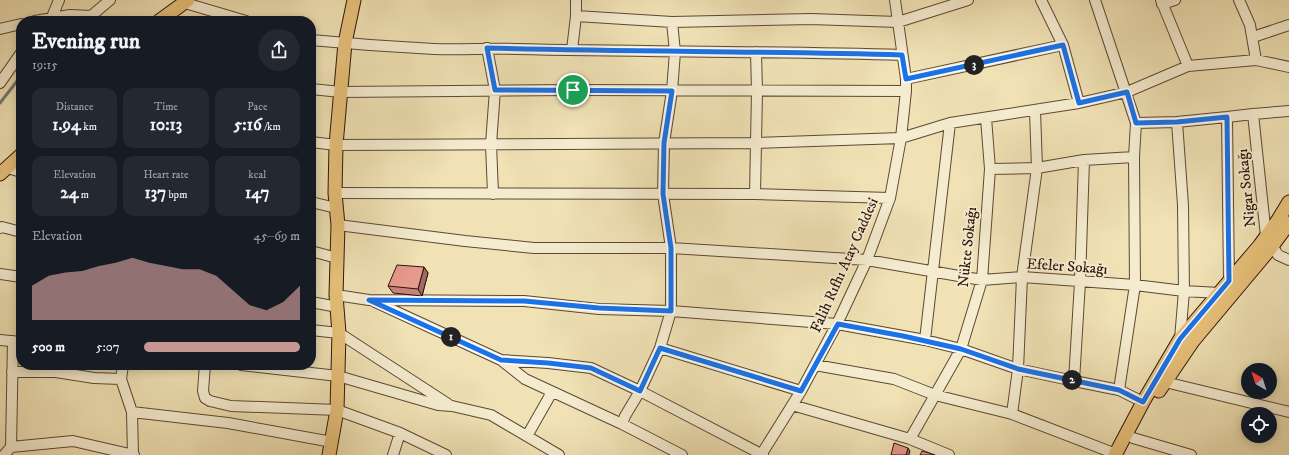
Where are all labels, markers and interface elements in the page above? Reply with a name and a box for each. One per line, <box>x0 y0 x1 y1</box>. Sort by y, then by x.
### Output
text: Evening run <box>32 28 140 55</box>
button: share <box>258 29 300 71</box>
pin: 3 <box>964 55 984 75</box>
text: 19:15 <box>32 57 58 73</box>
text: 3 <box>972 58 976 72</box>
pin <box>556 73 590 107</box>
icon: arrive <box>562 79 584 101</box>
text: Distance <box>56 100 94 114</box>
text: Time <box>154 100 178 114</box>
text: Pace <box>247 100 268 114</box>
text: 1.94 <box>52 114 81 136</box>
text: 10:13 <box>150 114 182 136</box>
text: 5:16 <box>234 114 262 136</box>
text: km <box>81 120 97 134</box>
text: /km <box>262 120 281 134</box>
street label: Nigar Sokağı <box>1233 148 1260 228</box>
text: Elevation <box>53 168 96 182</box>
text: Heart rate <box>143 168 189 182</box>
text: kcal <box>248 168 266 182</box>
text: 24 <box>60 182 78 204</box>
text: 137 <box>145 182 166 204</box>
text: 147 <box>245 182 270 204</box>
text: m <box>78 188 89 202</box>
text: bpm <box>166 188 187 202</box>
street label: Falih Rıfhı Atay Caddesi <box>806 195 883 336</box>
street label: Nükte Sokağı <box>954 206 981 288</box>
text: Elevation <box>32 228 82 244</box>
text: 45–69 m <box>253 228 300 244</box>
street label: Efeler Sokağı <box>1026 254 1108 279</box>
pin: 1 <box>441 327 461 347</box>
text: 1 <box>449 330 453 344</box>
text: 500 m <box>32 339 65 355</box>
text: 5:07 <box>96 339 120 355</box>
north arrow <box>1241 363 1277 399</box>
map controls <box>1241 363 1277 443</box>
pin: 2 <box>1062 370 1082 390</box>
text: 2 <box>1069 373 1075 387</box>
button: locate <box>1241 407 1277 443</box>

